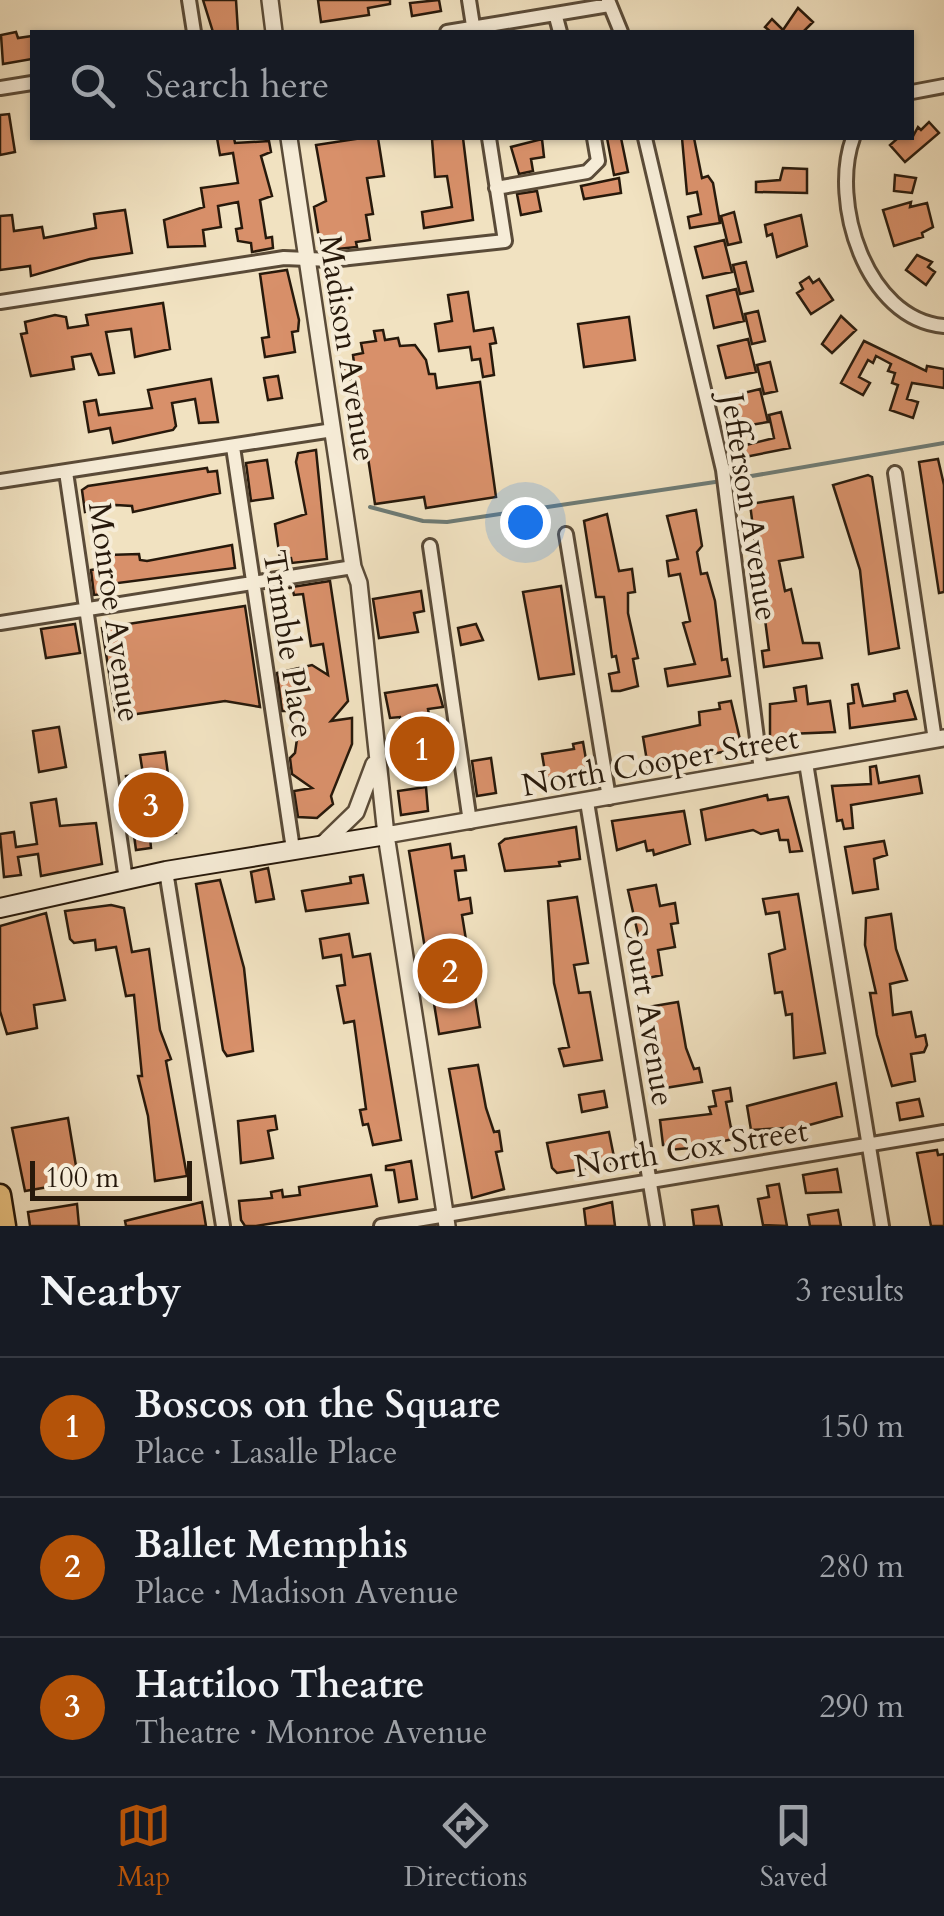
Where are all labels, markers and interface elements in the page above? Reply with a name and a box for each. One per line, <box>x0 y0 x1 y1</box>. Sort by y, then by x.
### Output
search box <box>30 30 914 140</box>
icon: search <box>65 58 120 113</box>
text: Search here <box>145 59 329 111</box>
street label: Madison Avenue <box>307 232 387 464</box>
street label: Jefferson Avenue <box>709 387 789 624</box>
your location <box>500 497 551 548</box>
street label: Monroe Avenue <box>77 499 151 725</box>
street label: Trimble Place <box>251 547 325 741</box>
pin: 1 <box>390 712 454 786</box>
street label: North Cooper Street <box>518 716 802 808</box>
pin: 3 <box>118 768 184 842</box>
street label: Court Avenue <box>611 911 685 1109</box>
pin: 2 <box>418 934 482 1008</box>
street label: North Cox Street <box>571 1109 811 1189</box>
scale bar <box>30 1156 192 1200</box>
text: 100 m <box>45 1159 119 1197</box>
text: Nearby <box>40 1263 182 1320</box>
text: 3 results <box>796 1269 904 1313</box>
text: Boscos on the Square <box>135 1379 501 1431</box>
text: 1 <box>64 1405 81 1449</box>
text: 150 m <box>819 1405 904 1449</box>
text: Place · Lasalle Place <box>135 1431 397 1475</box>
text: Ballet Memphis <box>135 1519 408 1571</box>
text: 2 <box>64 1545 81 1589</box>
text: 280 m <box>819 1545 904 1589</box>
text: Place · Madison Avenue <box>135 1571 459 1615</box>
text: Hattiloo Theatre <box>135 1659 425 1711</box>
text: 3 <box>64 1685 81 1729</box>
text: 290 m <box>819 1685 904 1729</box>
text: Theatre · Monroe Avenue <box>135 1711 488 1755</box>
tab: Map <box>116 1798 171 1896</box>
tab: Directions <box>404 1798 527 1896</box>
tab: Saved <box>760 1798 828 1896</box>

